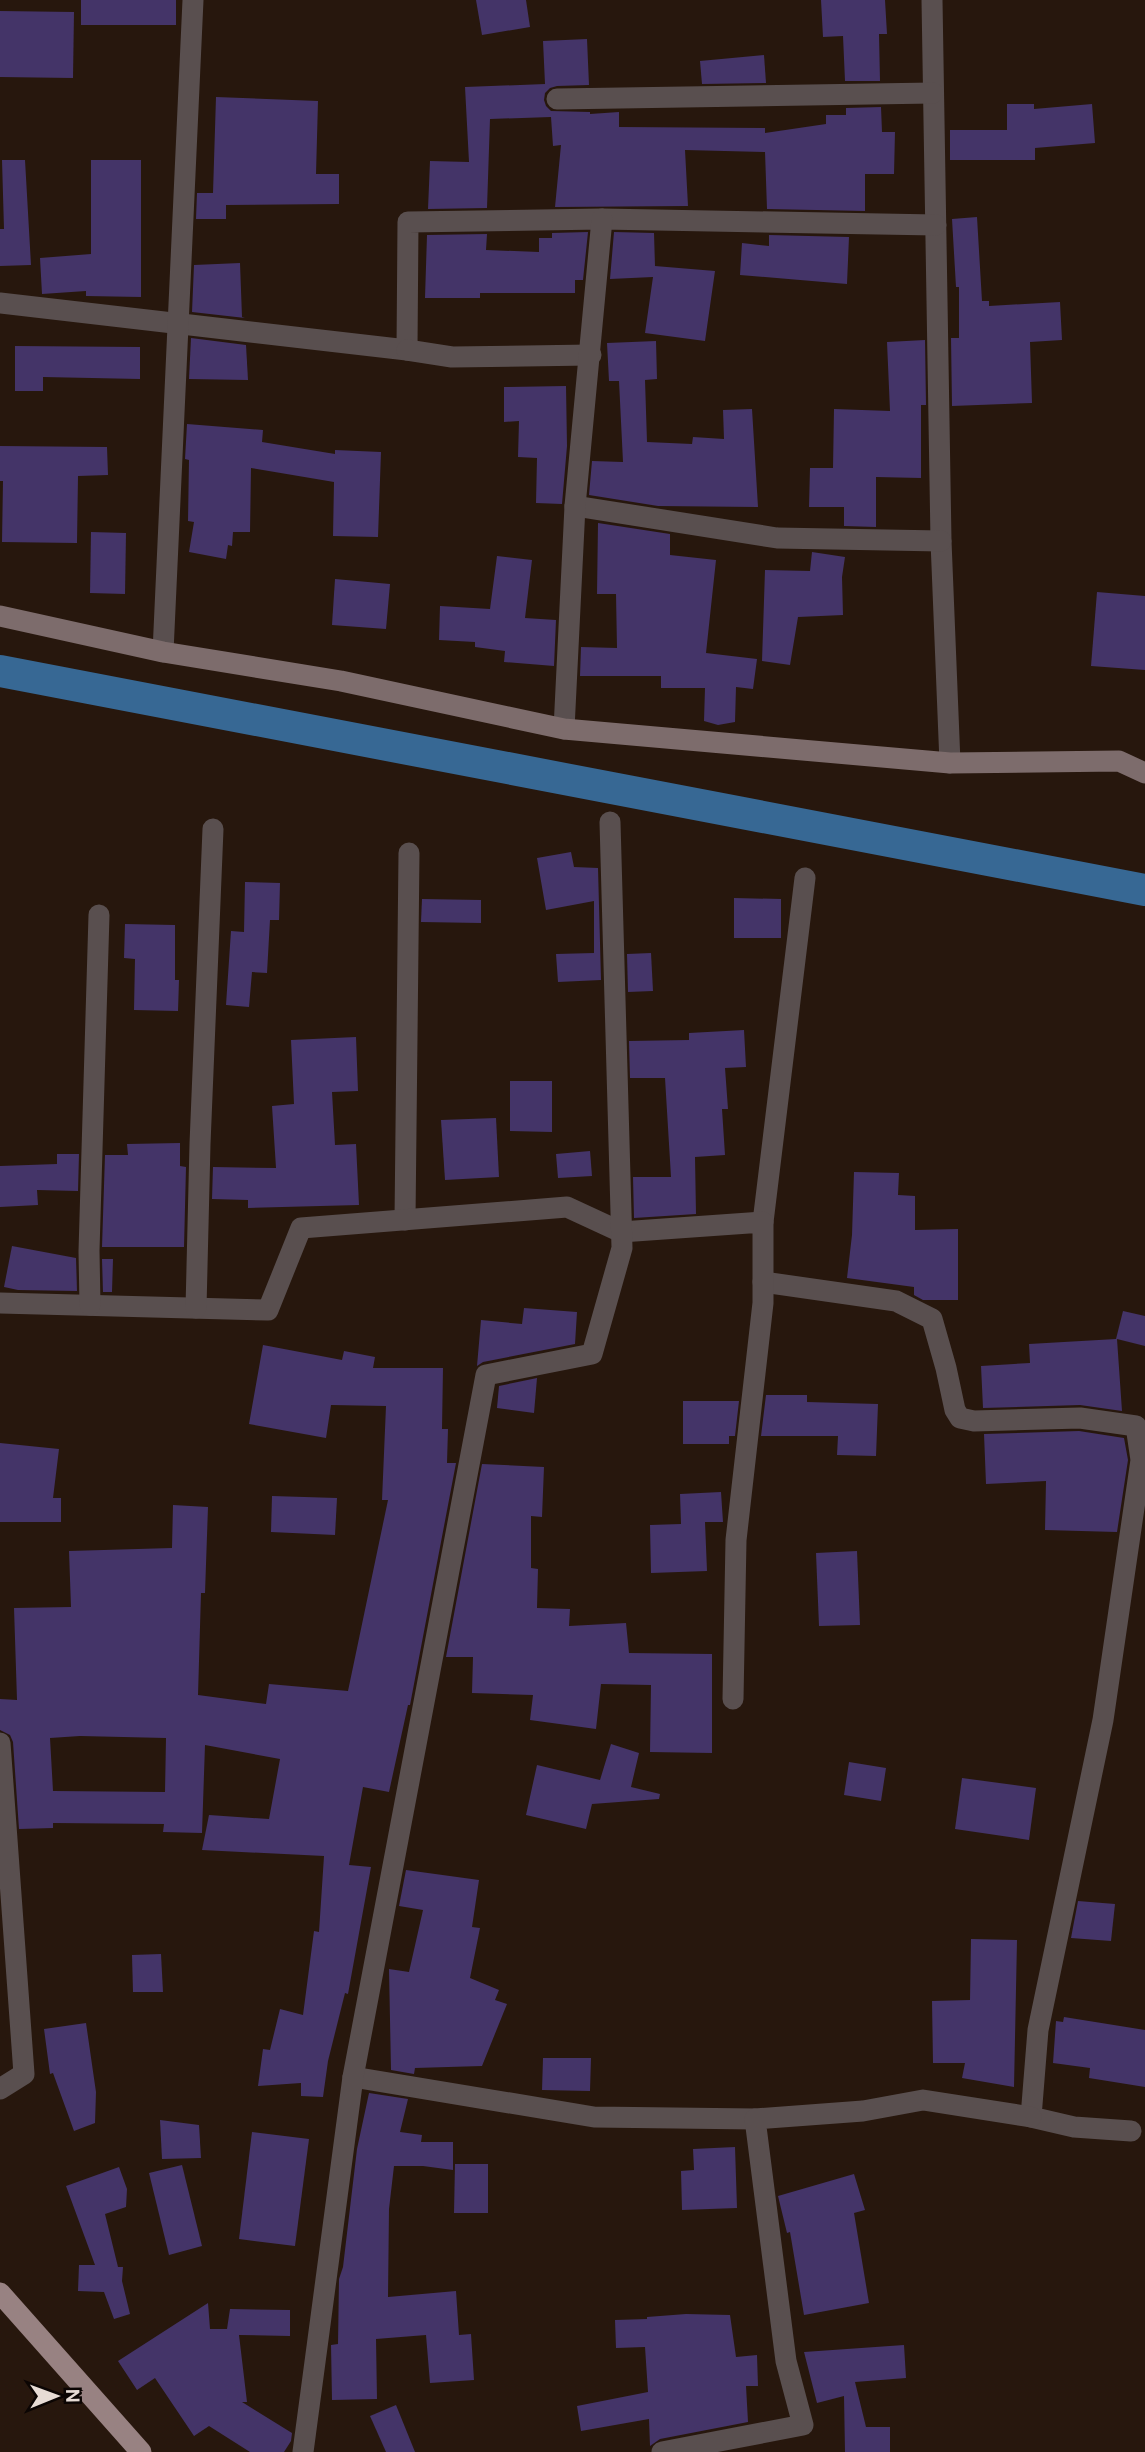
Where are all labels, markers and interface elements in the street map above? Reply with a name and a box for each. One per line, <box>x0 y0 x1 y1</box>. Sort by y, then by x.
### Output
north arrow <box>21 2361 91 2431</box>
text: N <box>60 2389 85 2403</box>

